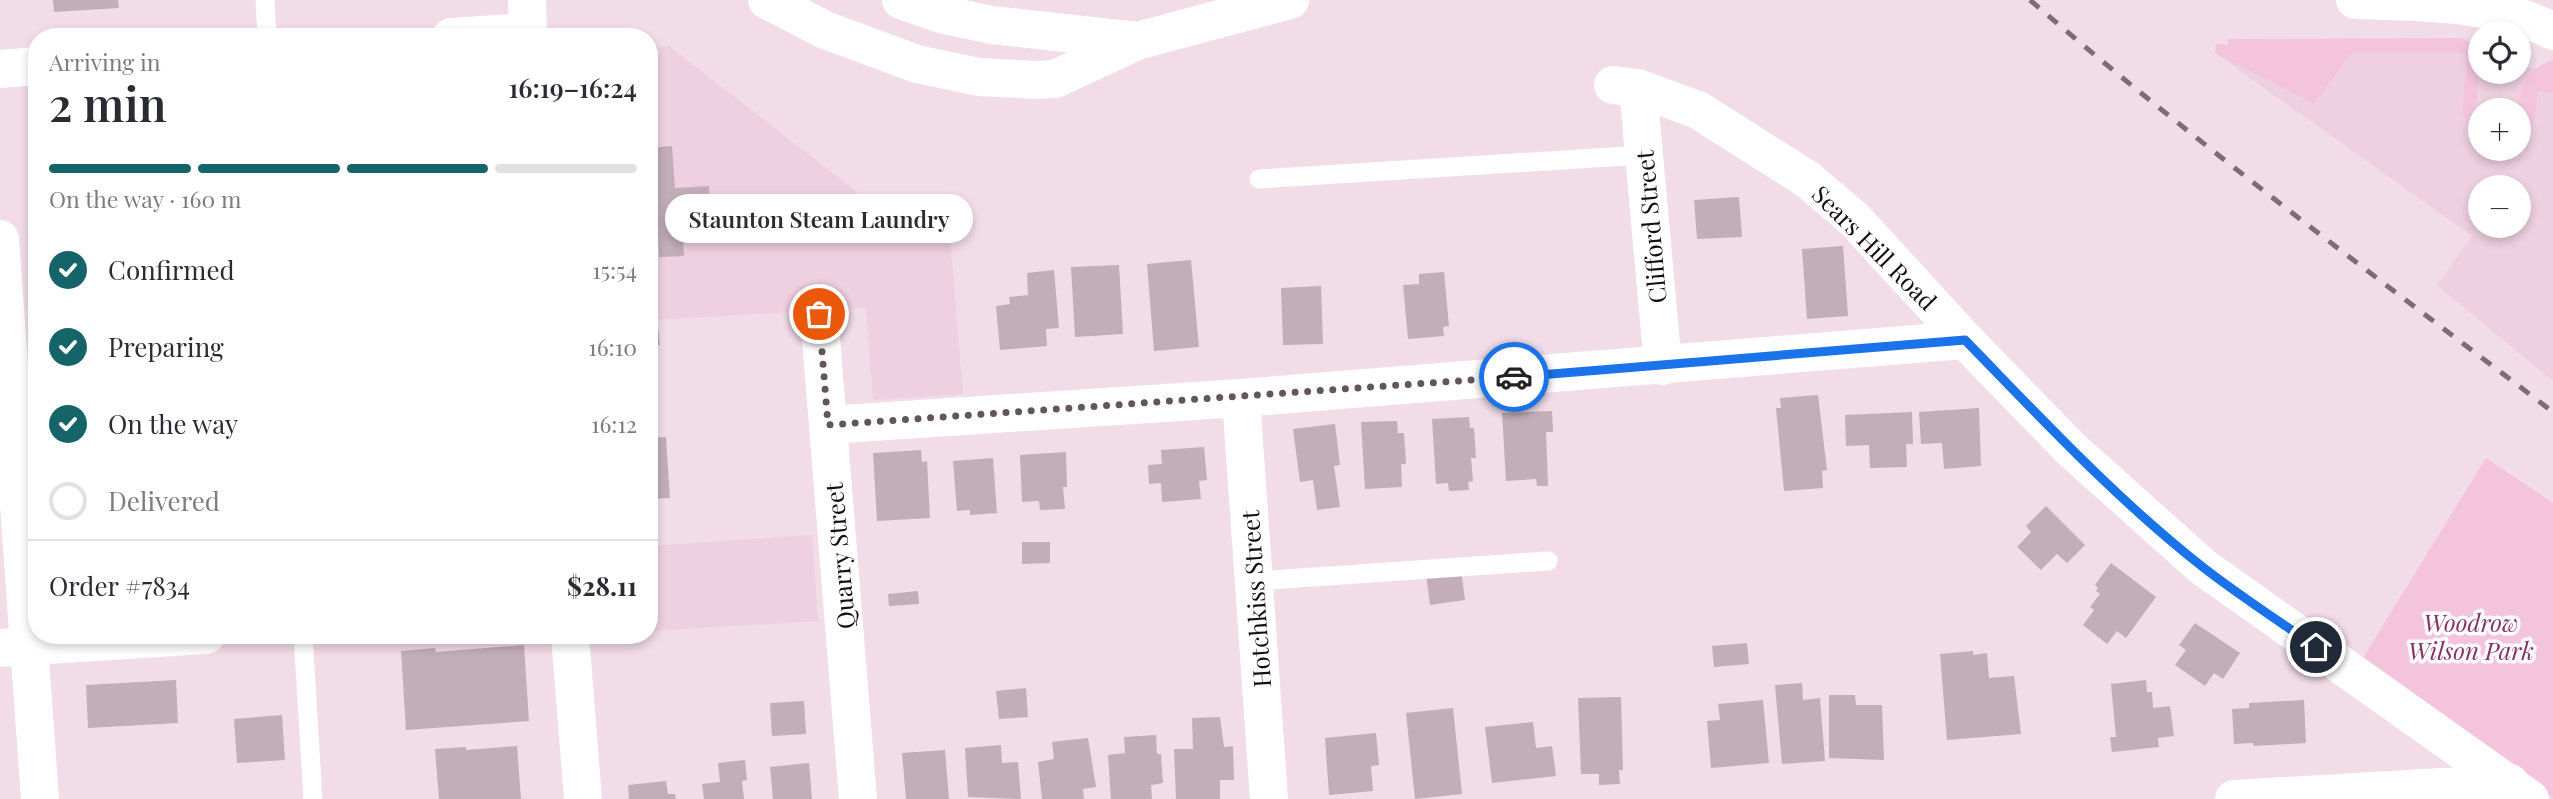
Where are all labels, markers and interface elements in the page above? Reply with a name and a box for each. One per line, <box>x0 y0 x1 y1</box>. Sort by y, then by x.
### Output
map controls <box>2468 21 2531 238</box>
button: locate <box>2468 21 2531 84</box>
text: Arriving in <box>49 46 161 77</box>
text: 16:19–16:24 <box>508 70 637 105</box>
text: 2 min <box>49 72 167 134</box>
button: + <box>2468 98 2531 161</box>
street label: Clifford Street <box>1627 149 1673 305</box>
button: − <box>2468 175 2531 238</box>
street label: Sears Hill Road <box>1806 178 1944 316</box>
text: On the way · 160 m <box>49 183 241 214</box>
callout: Staunton Steam Laundry <box>665 195 973 244</box>
text: Staunton Steam Laundry <box>688 203 950 234</box>
icon: check <box>49 251 87 289</box>
text: Confirmed <box>108 252 235 287</box>
text: 15:54 <box>592 254 637 285</box>
pin <box>789 284 849 344</box>
icon: bag <box>800 295 838 333</box>
icon: check <box>49 328 87 366</box>
text: Preparing <box>108 329 224 364</box>
text: 16:10 <box>588 331 637 362</box>
courier <box>1479 342 1549 412</box>
icon: car <box>1495 358 1533 396</box>
icon: check <box>49 405 87 443</box>
text: On the way <box>108 406 238 441</box>
text: 16:12 <box>591 408 637 439</box>
street label: Quarry Street <box>817 481 861 631</box>
text: Delivered <box>108 483 220 518</box>
street label: Hotchkiss Street <box>1233 509 1277 689</box>
text: Order #7834 <box>49 568 190 603</box>
text: $28.11 <box>567 568 637 603</box>
park label: Woodrow Wilson Park <box>2408 606 2534 666</box>
pin <box>2286 617 2346 677</box>
icon: home <box>2297 628 2335 666</box>

